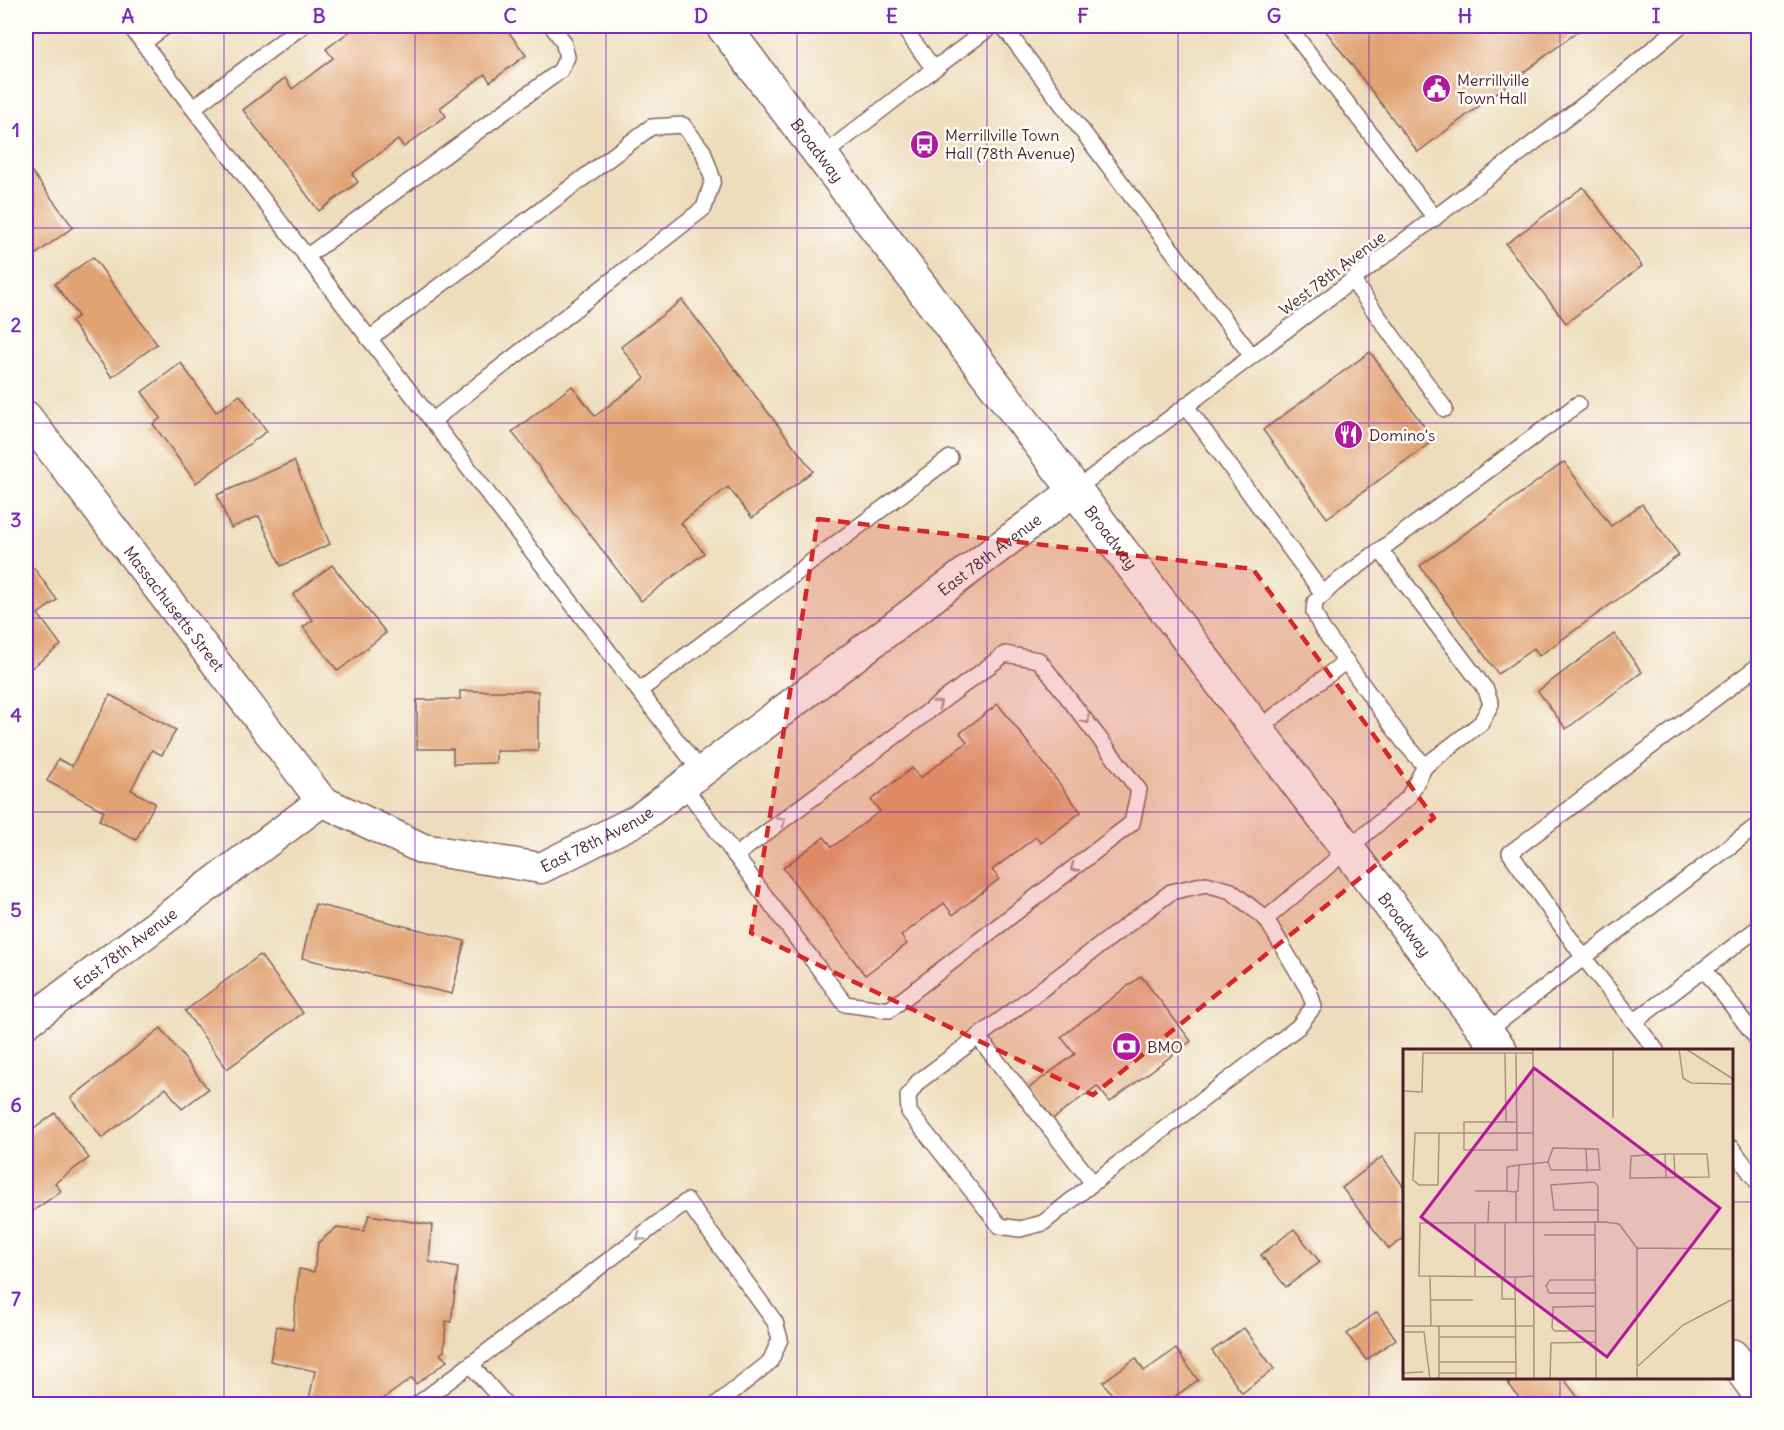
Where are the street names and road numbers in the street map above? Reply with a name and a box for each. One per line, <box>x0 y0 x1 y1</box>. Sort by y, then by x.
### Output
street label: Broadway <box>787 114 848 186</box>
street label: West 78th Avenue <box>1275 226 1389 320</box>
street label: Broadway <box>1080 501 1142 573</box>
street label: East 78th Avenue <box>934 509 1045 600</box>
street label: Massachusetts Street <box>120 542 229 676</box>
street label: East 78th Avenue <box>537 802 657 877</box>
street label: Broadway <box>1374 889 1436 961</box>
street label: East 78th Avenue <box>70 903 181 994</box>

